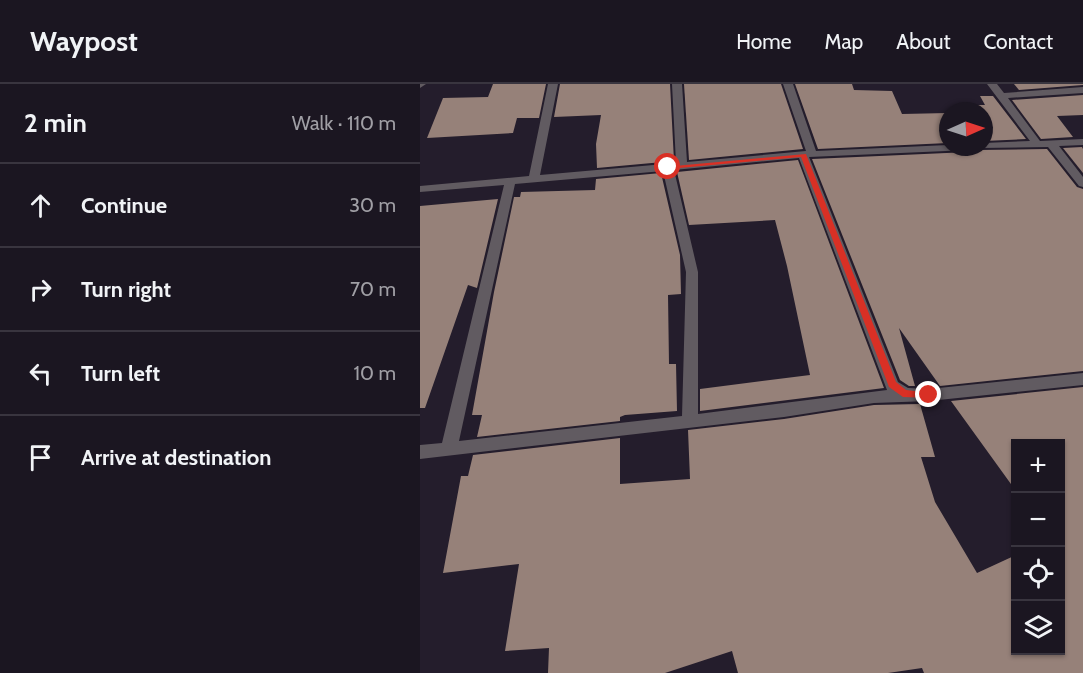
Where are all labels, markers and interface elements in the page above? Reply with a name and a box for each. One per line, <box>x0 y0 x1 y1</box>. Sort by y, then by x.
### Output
text: Waypost <box>30 24 138 58</box>
text: Home <box>736 29 792 54</box>
text: Map <box>825 29 863 54</box>
text: About <box>896 29 950 54</box>
text: Contact <box>983 29 1053 54</box>
north arrow <box>939 102 993 156</box>
text: 2 min <box>24 107 87 139</box>
text: Walk · 110 m <box>292 111 396 135</box>
route start <box>654 153 680 179</box>
icon: ahead <box>24 189 57 222</box>
text: Continue <box>81 192 167 219</box>
text: 30 m <box>349 193 396 217</box>
icon: right <box>24 273 57 306</box>
text: Turn right <box>81 276 171 303</box>
text: 70 m <box>350 277 396 301</box>
icon: left <box>24 357 57 390</box>
text: Turn left <box>81 360 160 387</box>
text: 10 m <box>353 361 396 385</box>
route end <box>915 381 941 407</box>
map controls <box>1011 439 1065 655</box>
button: + <box>1011 439 1065 493</box>
icon: arrive <box>24 441 57 474</box>
text: Arrive at destination <box>81 444 271 471</box>
button: − <box>1011 493 1065 547</box>
button: locate <box>1011 547 1065 601</box>
button: layers <box>1011 601 1065 655</box>

